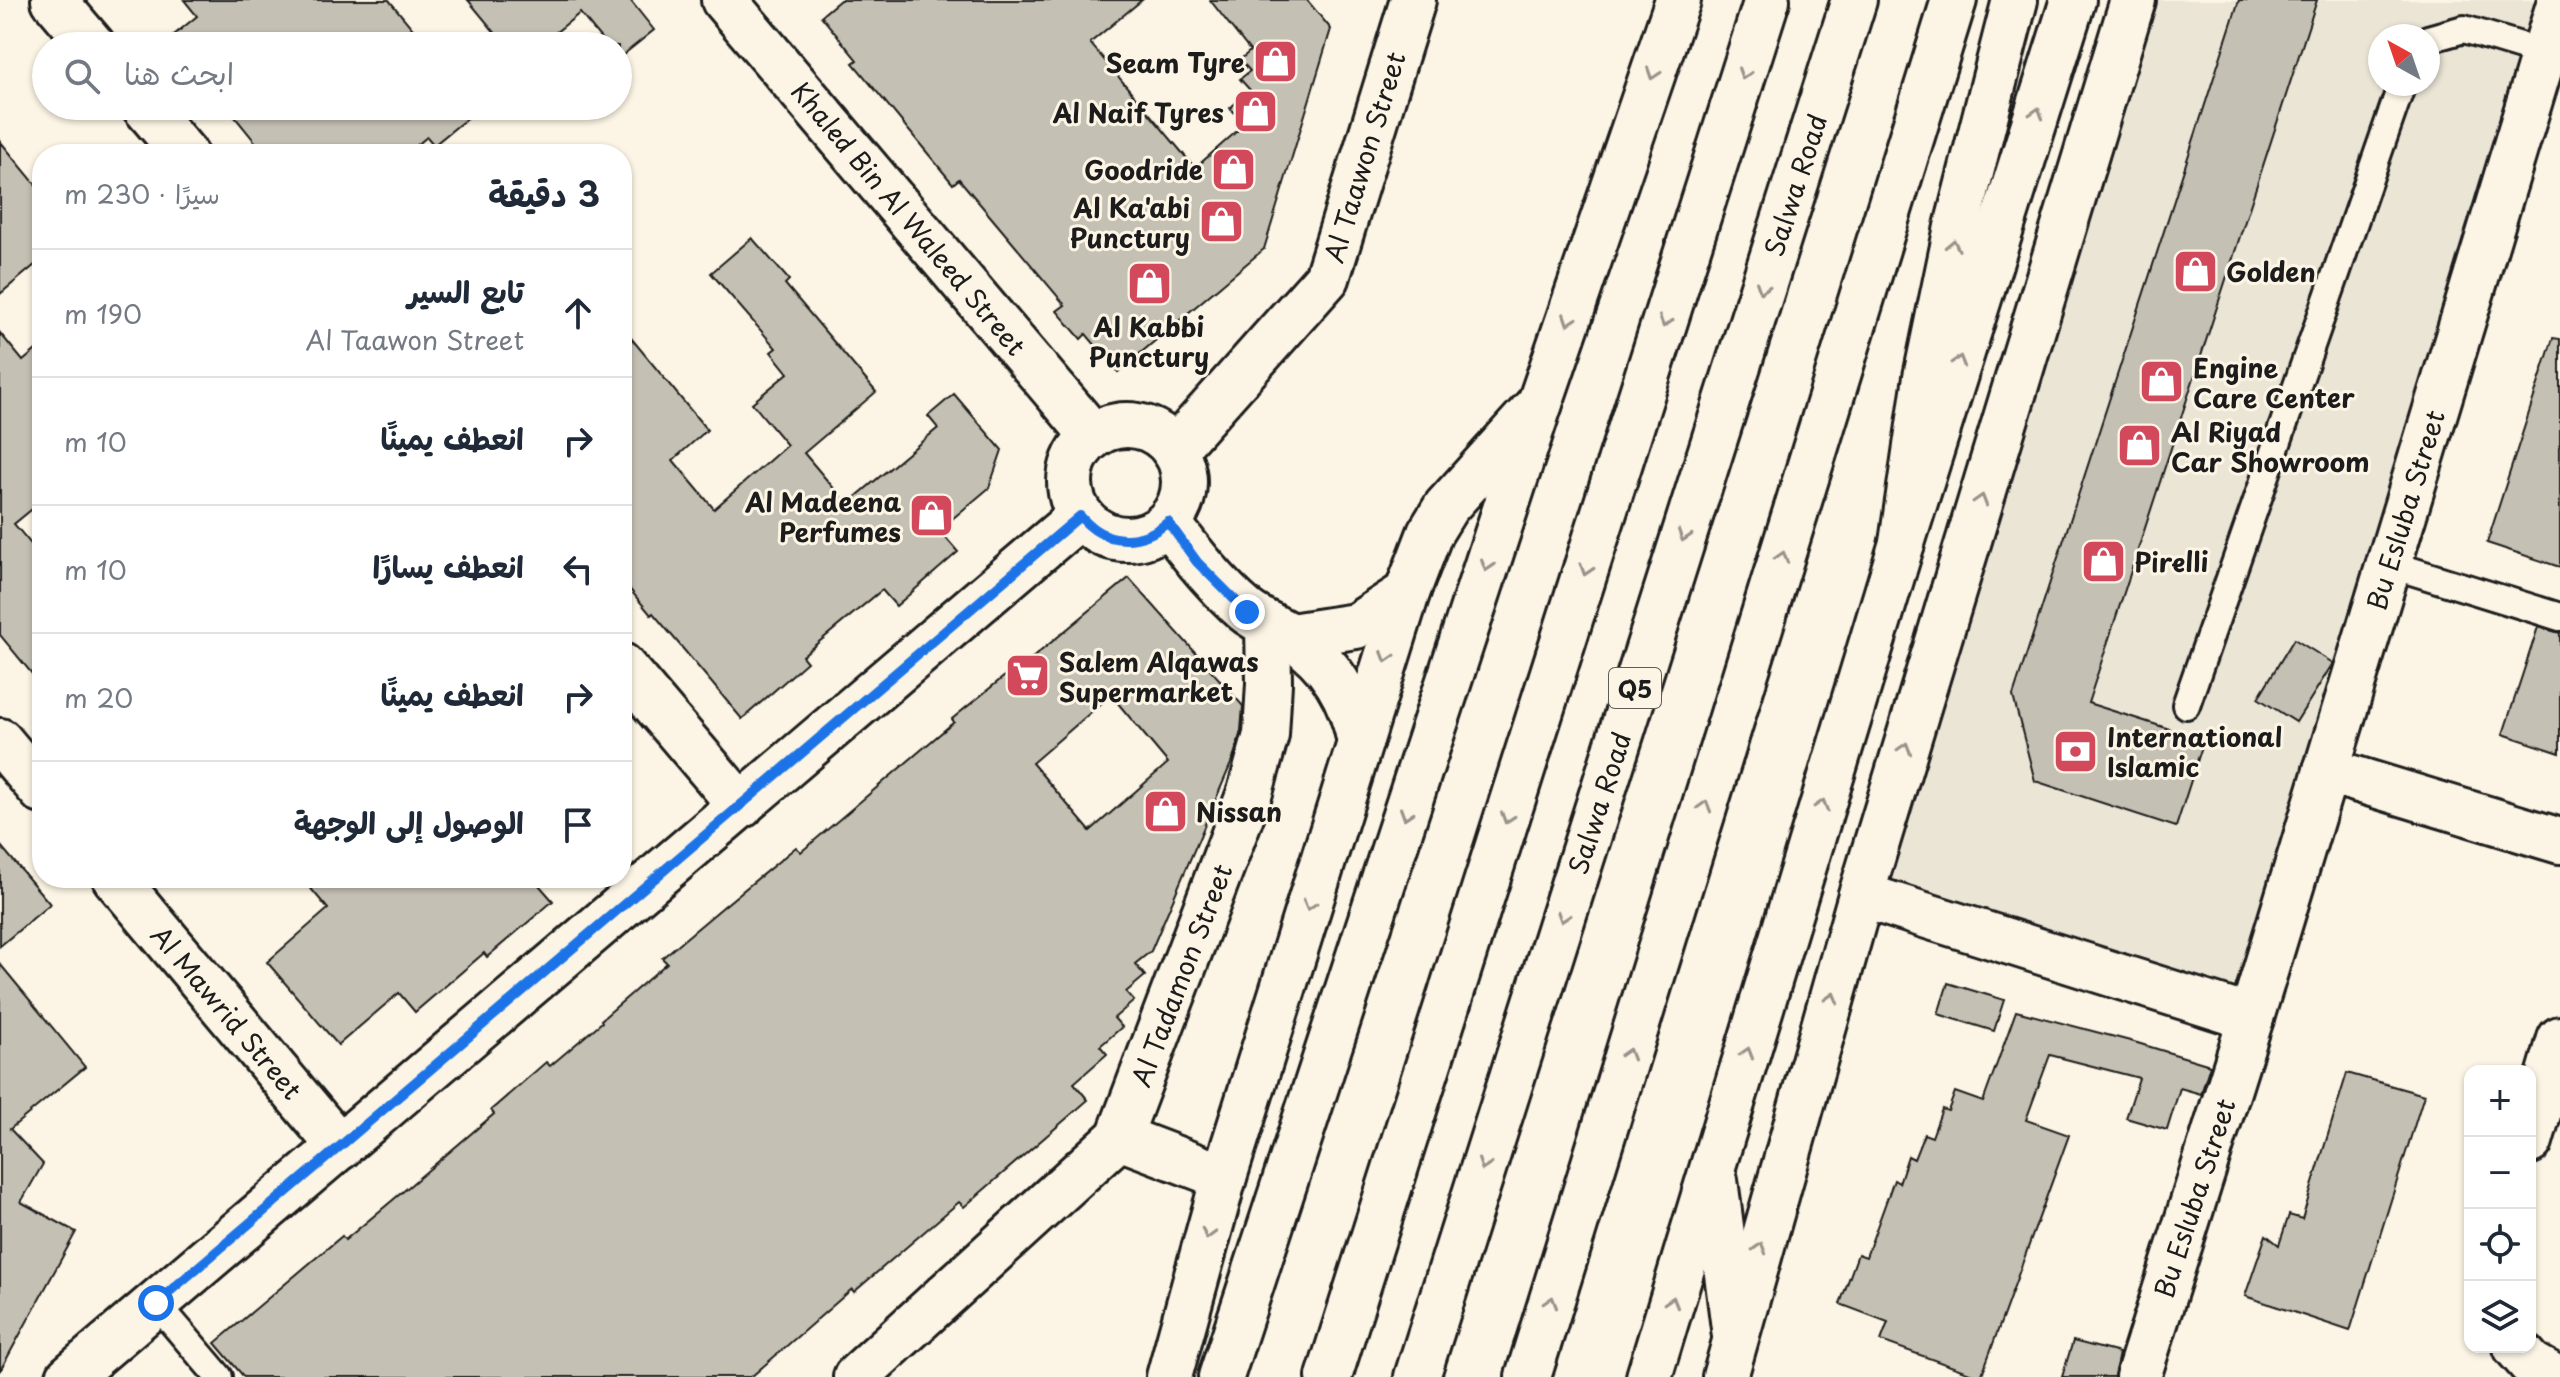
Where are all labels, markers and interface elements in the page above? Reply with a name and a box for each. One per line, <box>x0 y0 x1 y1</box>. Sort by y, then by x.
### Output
north arrow <box>2368 24 2440 96</box>
search box <box>32 32 632 120</box>
shop icon: Seam Tyre <box>1252 38 1300 86</box>
place label: Seam Tyre <box>1105 43 1245 82</box>
street label: Al Taawon Street <box>1313 47 1415 267</box>
text: ابحث هنا <box>124 50 234 95</box>
icon: search <box>60 54 104 98</box>
one-way arrow <box>1647 66 1663 80</box>
one-way arrow <box>1737 67 1753 81</box>
street label: Khaled Bin Al Waleed Street <box>782 72 1036 364</box>
shop icon: Al Naif Tyres <box>1231 88 1279 136</box>
place label: Al Naif Tyres <box>1052 93 1224 132</box>
one-way arrow <box>2028 107 2044 121</box>
street label: Salwa Road <box>1754 109 1836 261</box>
shop icon: Goodride <box>1210 145 1258 193</box>
place label: Goodride <box>1084 150 1203 189</box>
text: 3 دقيقة <box>488 167 600 219</box>
text: سيرًا · 230 m <box>64 174 220 213</box>
place label: Al Ka'abi Punctury <box>1070 188 1190 257</box>
shop icon: Al Ka'abi Punctury <box>1197 198 1245 246</box>
one-way arrow <box>1944 239 1961 252</box>
shop icon: Golden <box>2171 247 2219 295</box>
place label: Golden <box>2226 252 2316 291</box>
shop icon: Al Kabbi Punctury <box>1125 259 1173 307</box>
text: تابع السير <box>407 268 524 313</box>
one-way arrow <box>1756 280 1772 294</box>
icon: ahead <box>556 291 600 335</box>
text: 190 m <box>64 294 142 333</box>
place label: Al Kabbi Punctury <box>1089 307 1209 376</box>
one-way arrow <box>1562 312 1578 326</box>
one-way arrow <box>1658 314 1674 328</box>
text: Al Taawon Street <box>306 320 524 359</box>
place label: Engine Care Center <box>2193 348 2355 417</box>
one-way arrow <box>1950 355 1966 369</box>
shop icon: Engine Care Center <box>2138 358 2186 406</box>
street label: Bu Esluba Street <box>2356 405 2454 615</box>
place label: Al Riyad Car Showroom <box>2171 412 2370 481</box>
text: انعطف يمينًا <box>380 415 524 460</box>
icon: right <box>556 419 600 463</box>
text: 10 m <box>64 422 127 461</box>
shop icon: Al Riyad Car Showroom <box>2116 422 2164 470</box>
place label: Al Madeena Perfumes <box>744 482 901 551</box>
shop icon: Al Madeena Perfumes <box>908 492 956 540</box>
one-way arrow <box>1972 493 1988 507</box>
one-way arrow <box>1677 528 1693 542</box>
shop icon: Pirelli <box>2079 537 2127 585</box>
place label: Pirelli <box>2134 542 2208 581</box>
text: انعطف يسارًا <box>373 543 524 588</box>
icon: left <box>556 547 600 591</box>
text: 10 m <box>64 550 127 589</box>
one-way arrow <box>1772 551 1788 565</box>
one-way arrow <box>1480 559 1496 573</box>
one-way arrow <box>1579 563 1595 576</box>
route end <box>1229 594 1265 630</box>
place label: Salem Alqawas Supermarket <box>1059 642 1259 711</box>
one-way arrow <box>1380 650 1396 663</box>
supermarket icon: Salem Alqawas Supermarket <box>1004 652 1052 700</box>
road number: Q5 <box>1609 668 1661 708</box>
text: انعطف يمينًا <box>380 671 524 716</box>
icon: right <box>556 675 600 719</box>
text: 20 m <box>64 678 133 717</box>
place label: International Islamic <box>2107 717 2282 786</box>
street label: Salwa Road <box>1558 727 1640 879</box>
bank icon: International Islamic <box>2052 727 2100 775</box>
one-way arrow <box>1896 742 1912 756</box>
shop icon: Nissan <box>1141 787 1189 835</box>
place label: Nissan <box>1196 792 1282 831</box>
one-way arrow <box>1813 798 1829 812</box>
text: الوصول إلى الوجهة <box>294 799 524 844</box>
one-way arrow <box>1696 799 1712 813</box>
icon: arrive <box>556 803 600 847</box>
one-way arrow <box>1399 806 1415 820</box>
one-way arrow <box>1500 810 1516 824</box>
street label: Al Tadamon Street <box>1121 858 1241 1092</box>
one-way arrow <box>1302 898 1318 911</box>
one-way arrow <box>1556 910 1572 923</box>
street label: Al Mawrid Street <box>142 916 312 1108</box>
one-way arrow <box>1822 991 1839 1005</box>
one-way arrow <box>1738 1047 1754 1061</box>
one-way arrow <box>1619 1048 1635 1061</box>
map controls <box>2464 1065 2536 1353</box>
button: + <box>2464 1065 2536 1137</box>
street label: Bu Esluba Street <box>2143 1093 2245 1303</box>
button: − <box>2464 1137 2536 1209</box>
one-way arrow <box>1477 1157 1493 1171</box>
button: locate <box>2464 1209 2536 1281</box>
one-way arrow <box>1201 1226 1218 1240</box>
one-way arrow <box>1751 1241 1768 1255</box>
button: layers <box>2464 1281 2536 1353</box>
route start <box>138 1285 174 1321</box>
one-way arrow <box>1542 1296 1558 1310</box>
one-way arrow <box>1662 1296 1678 1310</box>

